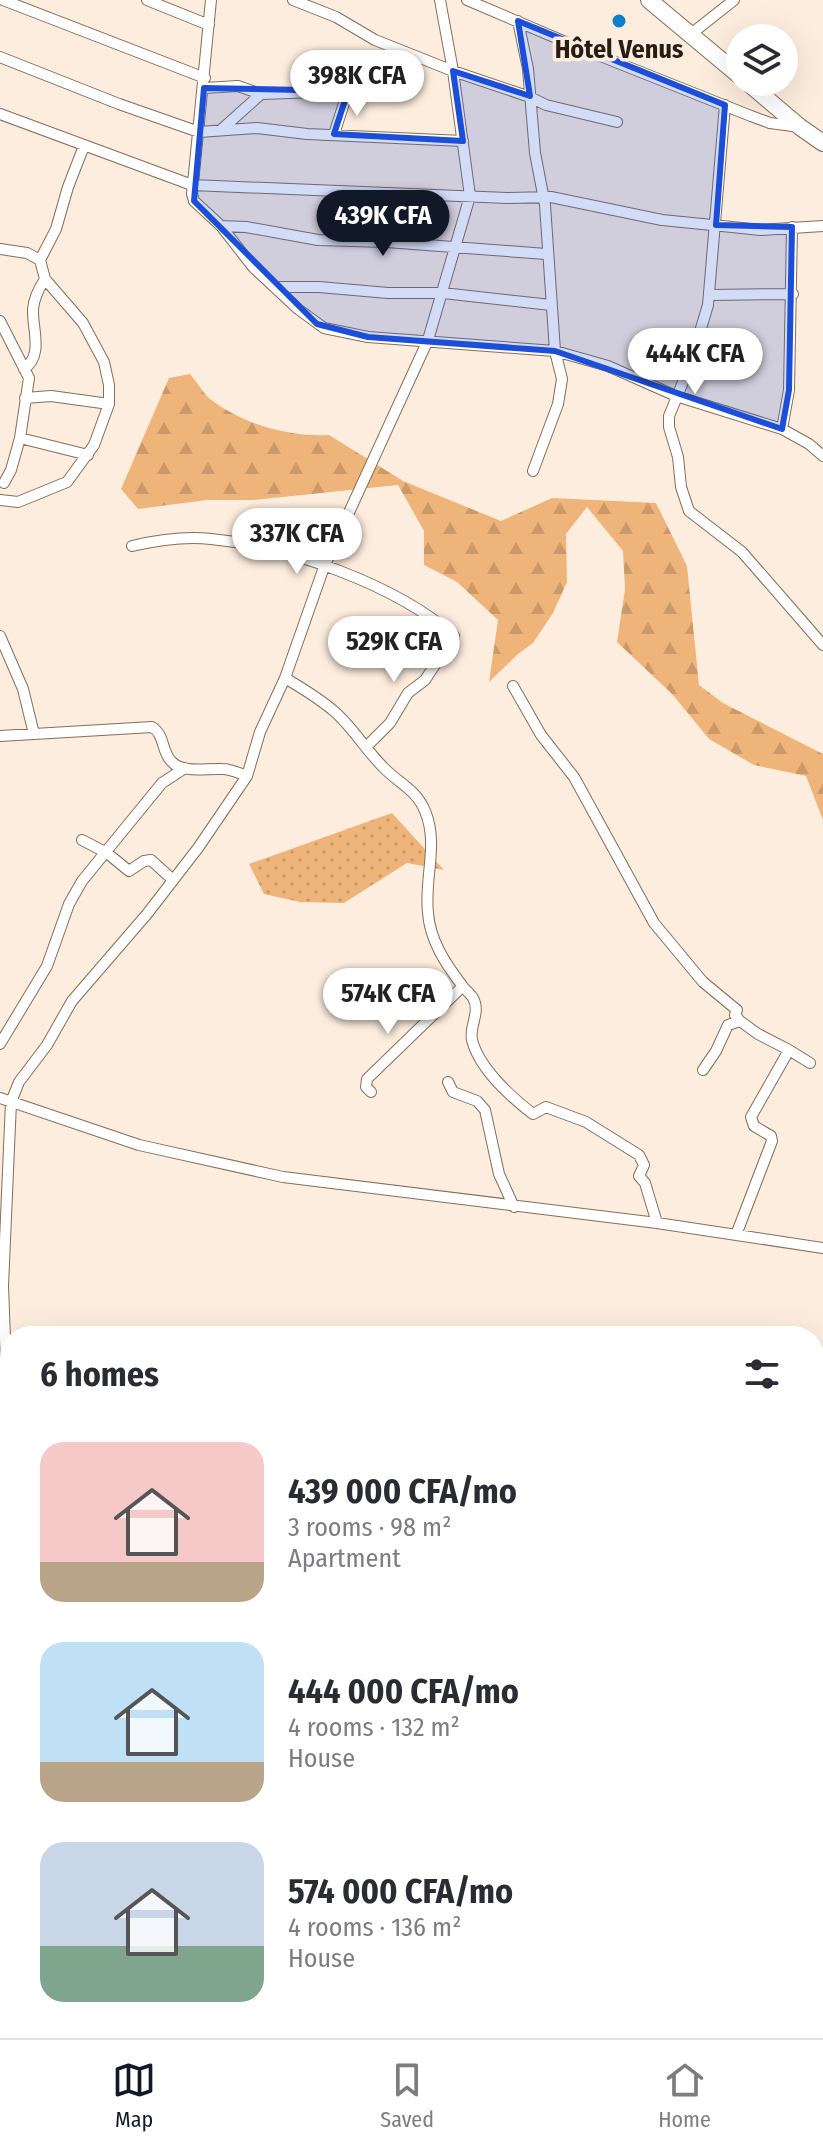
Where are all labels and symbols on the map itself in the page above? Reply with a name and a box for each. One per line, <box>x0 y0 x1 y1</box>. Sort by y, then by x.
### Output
marker: Hôtel Venus <box>610 12 628 30</box>
place label: Hôtel Venus <box>555 34 683 65</box>
pin: 398K CFA <box>274 50 440 118</box>
pin: 439K CFA <box>300 190 466 258</box>
pin: 444K CFA <box>612 328 778 396</box>
pin: 337K CFA <box>214 508 380 576</box>
pin: 529K CFA <box>311 616 477 684</box>
pin: 574K CFA <box>305 968 471 1036</box>

